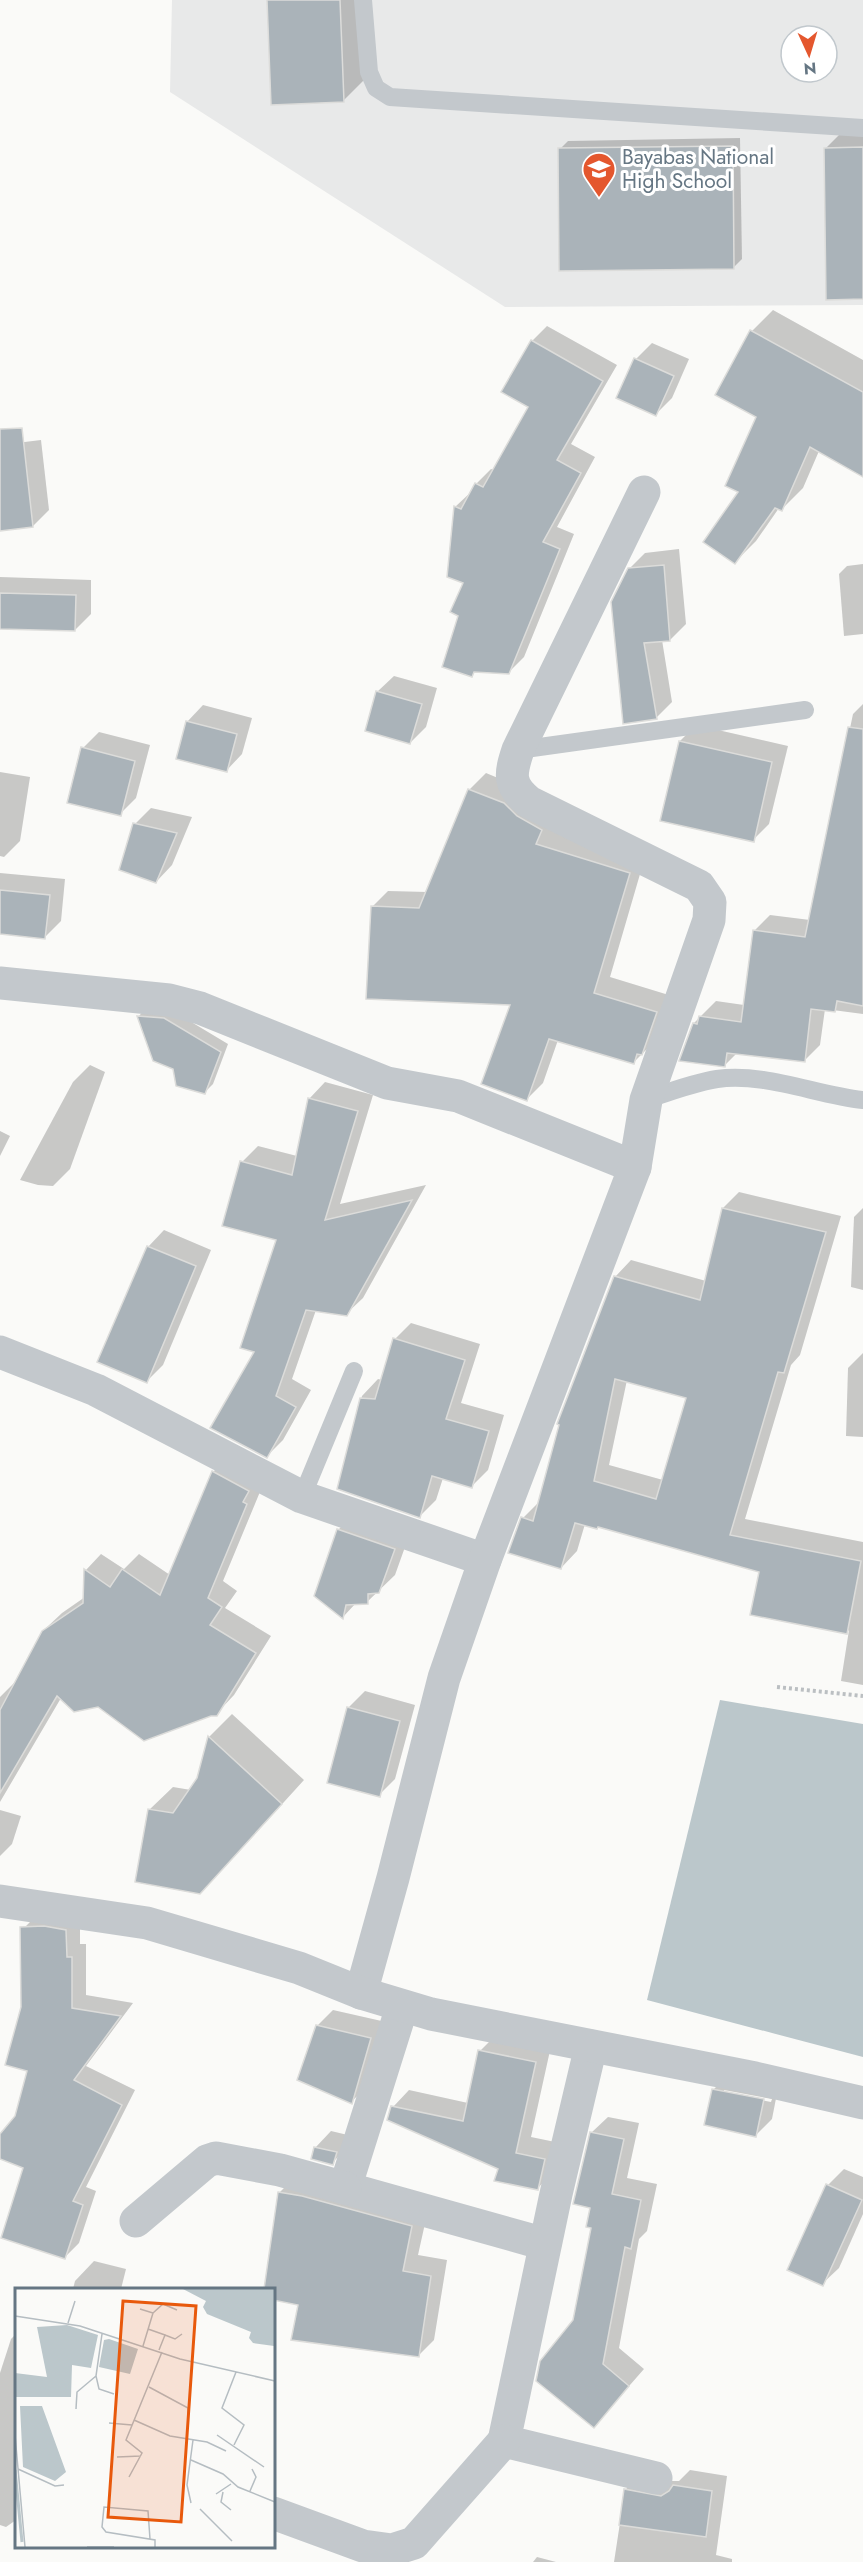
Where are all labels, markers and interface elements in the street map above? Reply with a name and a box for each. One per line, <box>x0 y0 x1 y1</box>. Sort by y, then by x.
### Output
north arrow <box>779 24 839 84</box>
text: N <box>803 57 817 80</box>
place label: Bayabas National High School <box>622 142 774 196</box>
school or university icon: Bayabas National High School <box>581 151 617 198</box>
inset map <box>15 2288 274 2547</box>

